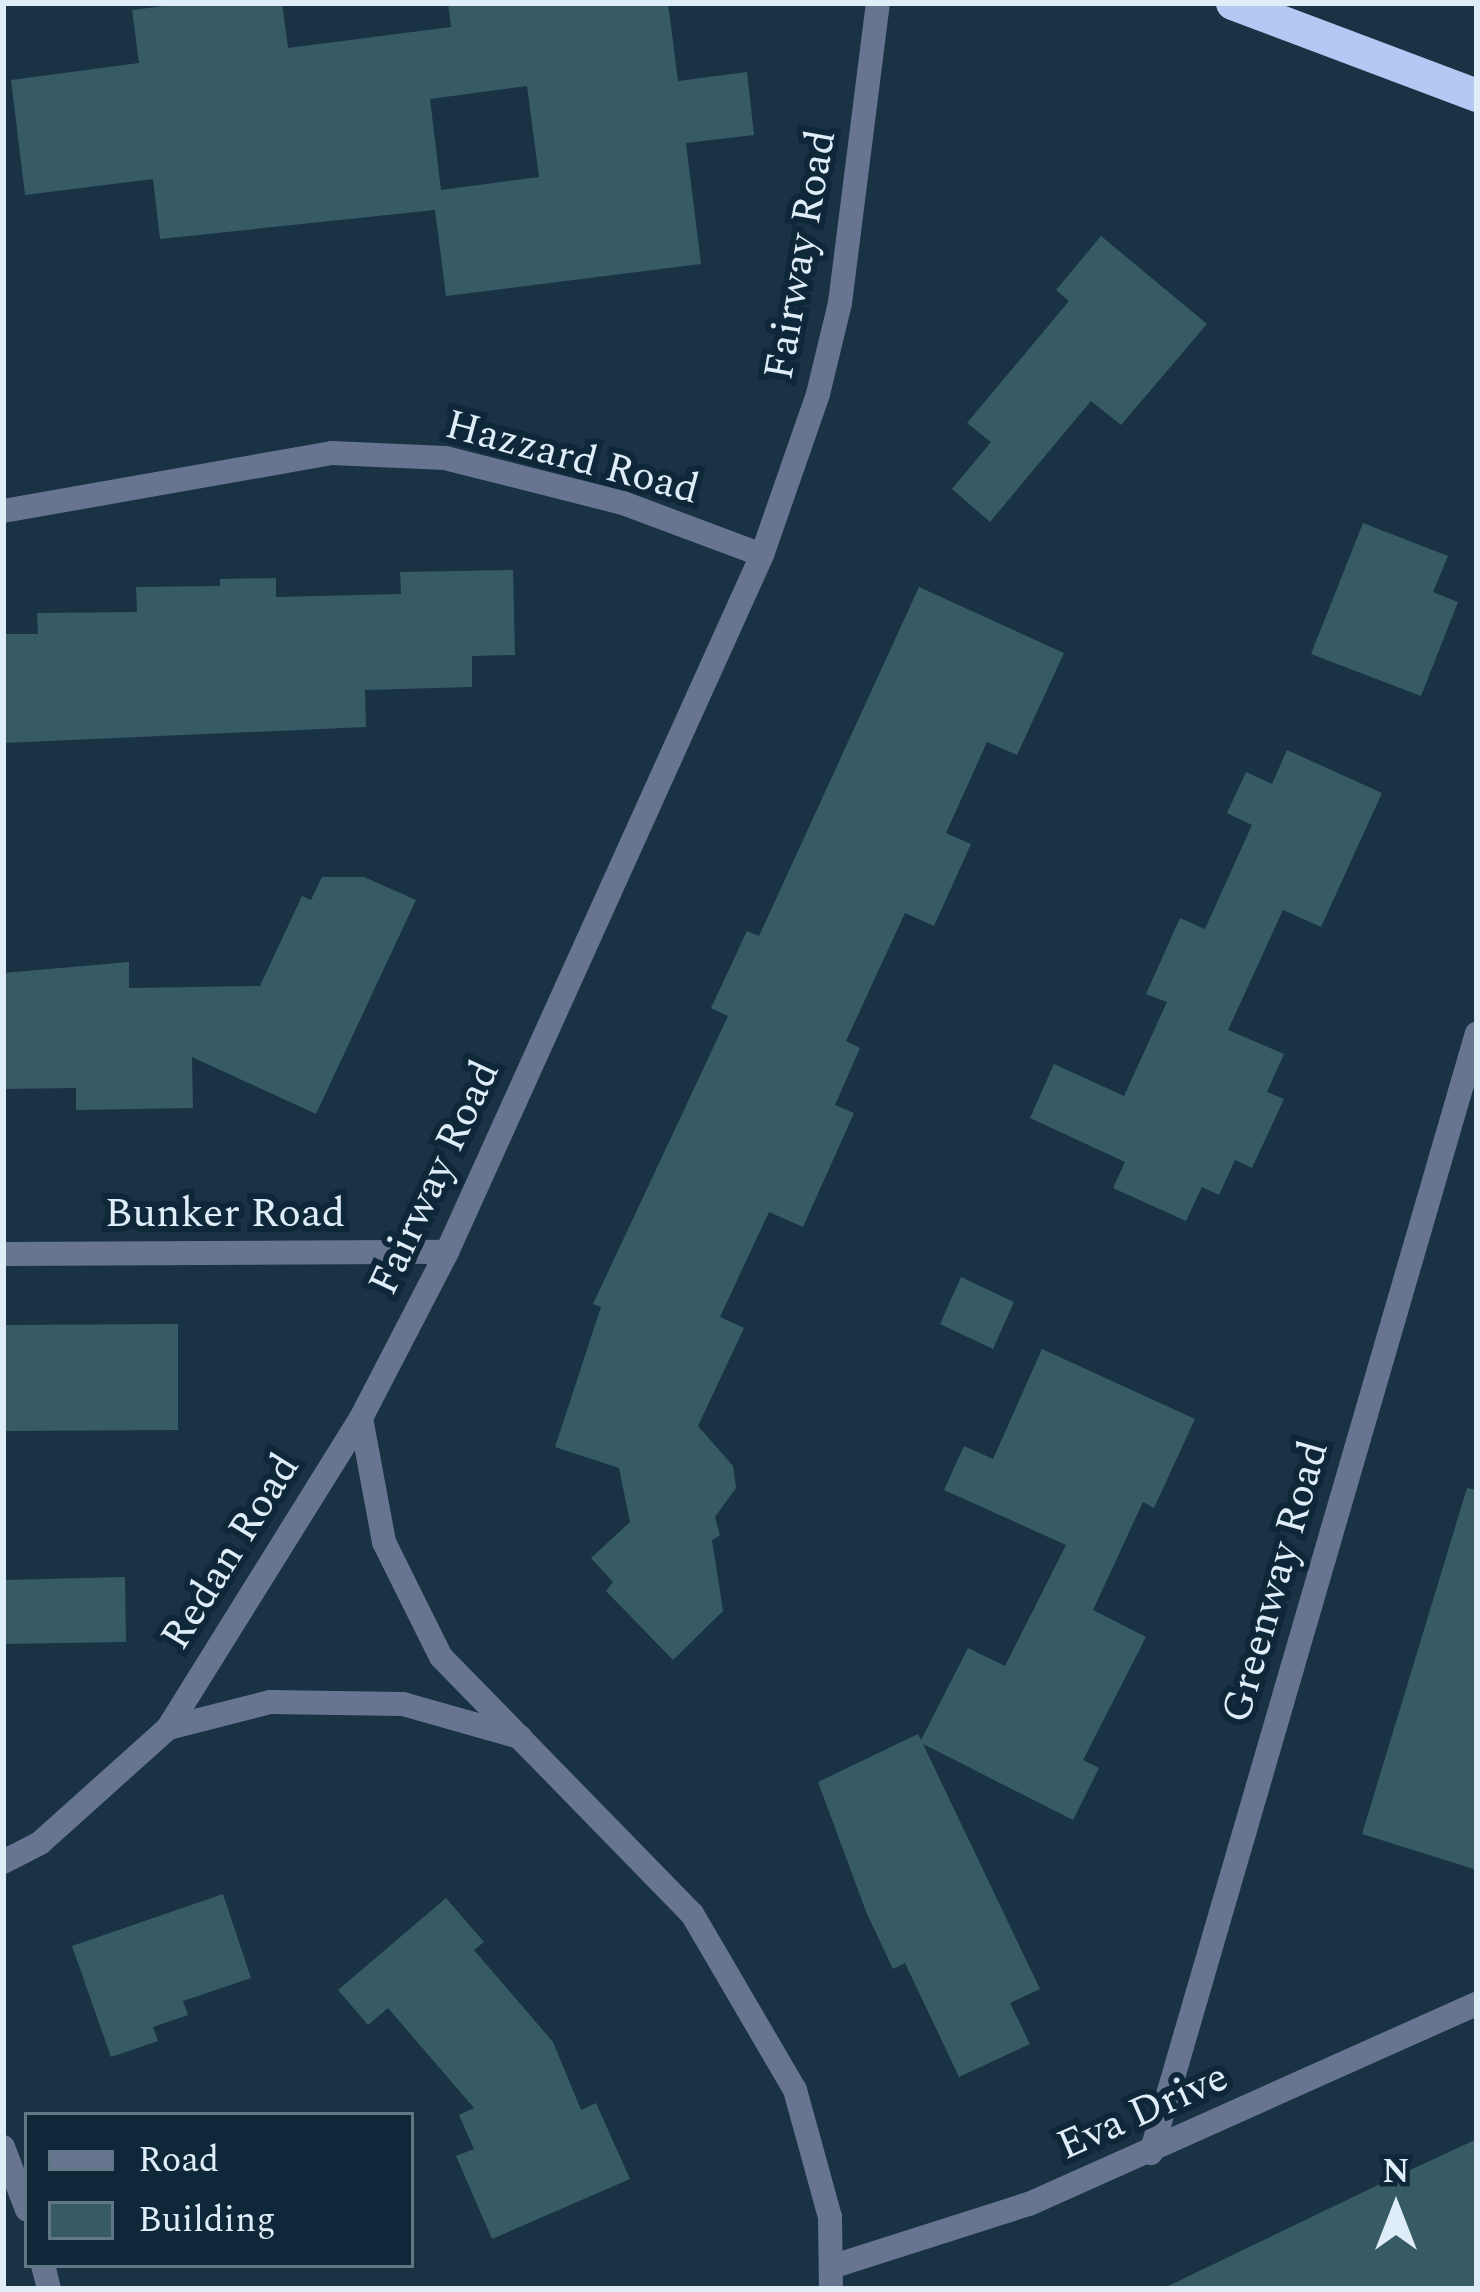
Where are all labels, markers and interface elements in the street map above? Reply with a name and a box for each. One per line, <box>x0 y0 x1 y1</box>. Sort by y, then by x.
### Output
street label: Fairway Road <box>754 126 848 384</box>
street label: Hazzard Road <box>440 400 704 516</box>
street label: Fairway Road <box>359 1053 511 1303</box>
street label: Bunker Road <box>105 1189 345 1239</box>
street label: Greenway Road <box>1212 1435 1340 1729</box>
street label: Redan Road <box>151 1445 311 1659</box>
street label: Eva Drive <box>1050 2052 1236 2172</box>
legend <box>24 2112 414 2268</box>
text: Road <box>138 2133 219 2188</box>
text: N <box>1383 2147 1409 2197</box>
north arrow <box>1336 2148 1456 2268</box>
text: Building <box>138 2193 276 2248</box>

